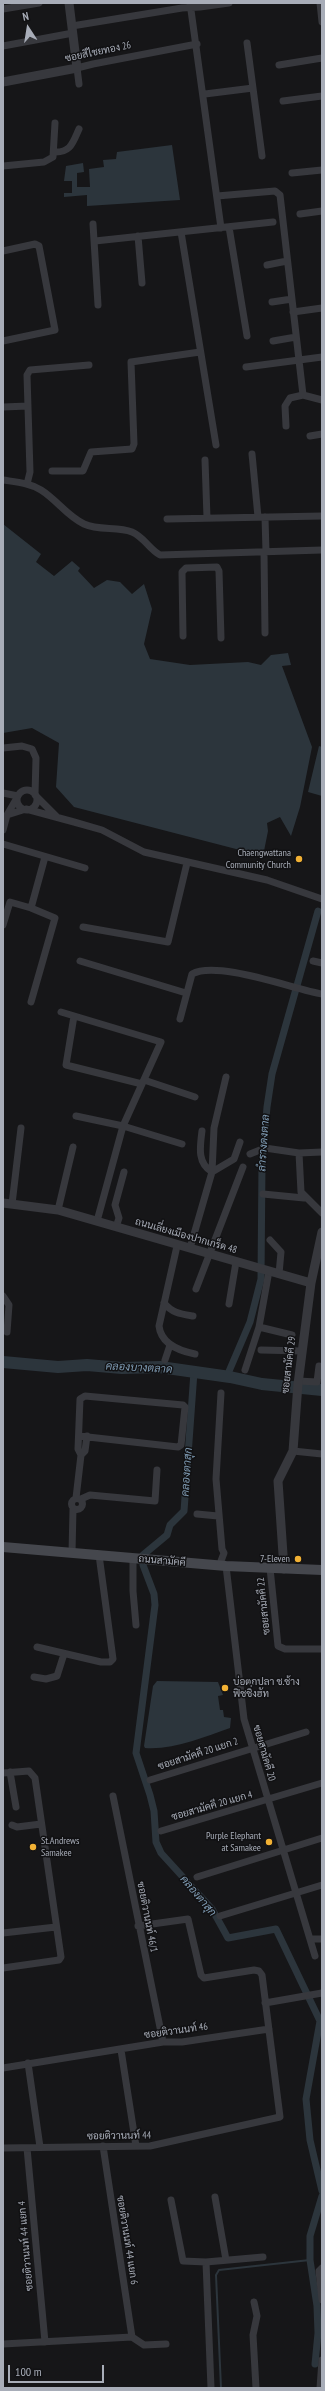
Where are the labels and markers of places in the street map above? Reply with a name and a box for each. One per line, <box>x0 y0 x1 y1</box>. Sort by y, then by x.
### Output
place label: Chaengwattana Community Church <box>226 847 291 870</box>
marker: Chaengwattana Community Church <box>294 854 304 864</box>
place label: 7-Eleven <box>260 1553 290 1565</box>
marker: 7-Eleven <box>293 1554 303 1564</box>
place label: บ่อตกปลา ช.ช้าง ฟิชชิ่งฮัท <box>233 1676 300 1700</box>
marker: บ่อตกปลา ช.ช้าง ฟิชชิ่งฮัท <box>220 1683 230 1693</box>
place label: Purple Elephant at Samakee <box>206 1830 261 1854</box>
place label: St.Andrews Samakee <box>41 1835 79 1858</box>
marker: Purple Elephant at Samakee <box>264 1837 274 1847</box>
marker: St.Andrews Samakee <box>28 1842 38 1852</box>

